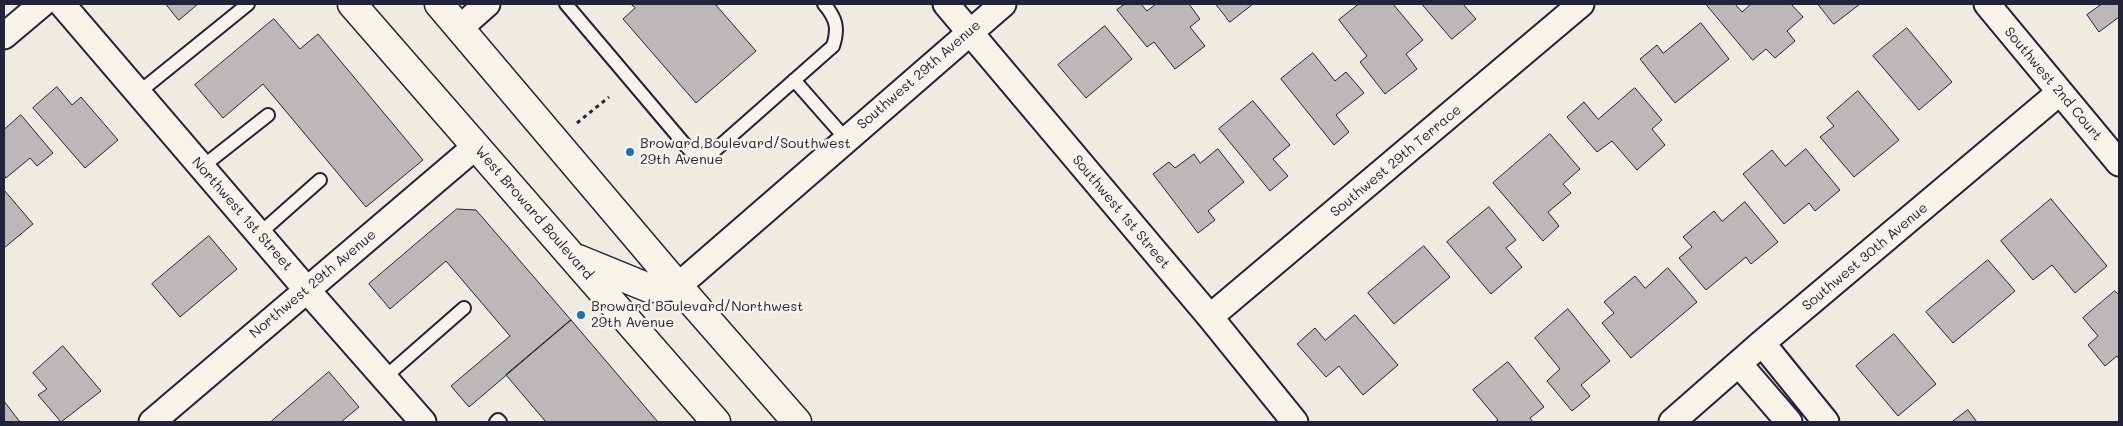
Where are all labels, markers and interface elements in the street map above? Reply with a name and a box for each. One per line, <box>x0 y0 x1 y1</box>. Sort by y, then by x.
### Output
street label: Southwest 29th Avenue <box>854 17 984 133</box>
street label: Southwest 2nd Court <box>2001 24 2105 144</box>
street label: Southwest 29th Terrace <box>1327 101 1465 221</box>
place label: Broward Boulevard/Southwest 29th Avenue <box>640 136 851 168</box>
street label: West Broward Boulevard <box>471 143 597 283</box>
marker: Broward Boulevard/Southwest 29th Avenue <box>624 146 636 158</box>
street label: Southwest 1st Street <box>1069 152 1173 272</box>
street label: Northwest 1st Street <box>188 154 296 274</box>
street label: Southwest 30th Avenue <box>1799 200 1931 314</box>
street label: Northwest 29th Avenue <box>246 226 380 342</box>
place label: Broward Boulevard/Northwest 29th Avenue <box>591 299 803 332</box>
marker: Broward Boulevard/Northwest 29th Avenue <box>575 309 587 321</box>

